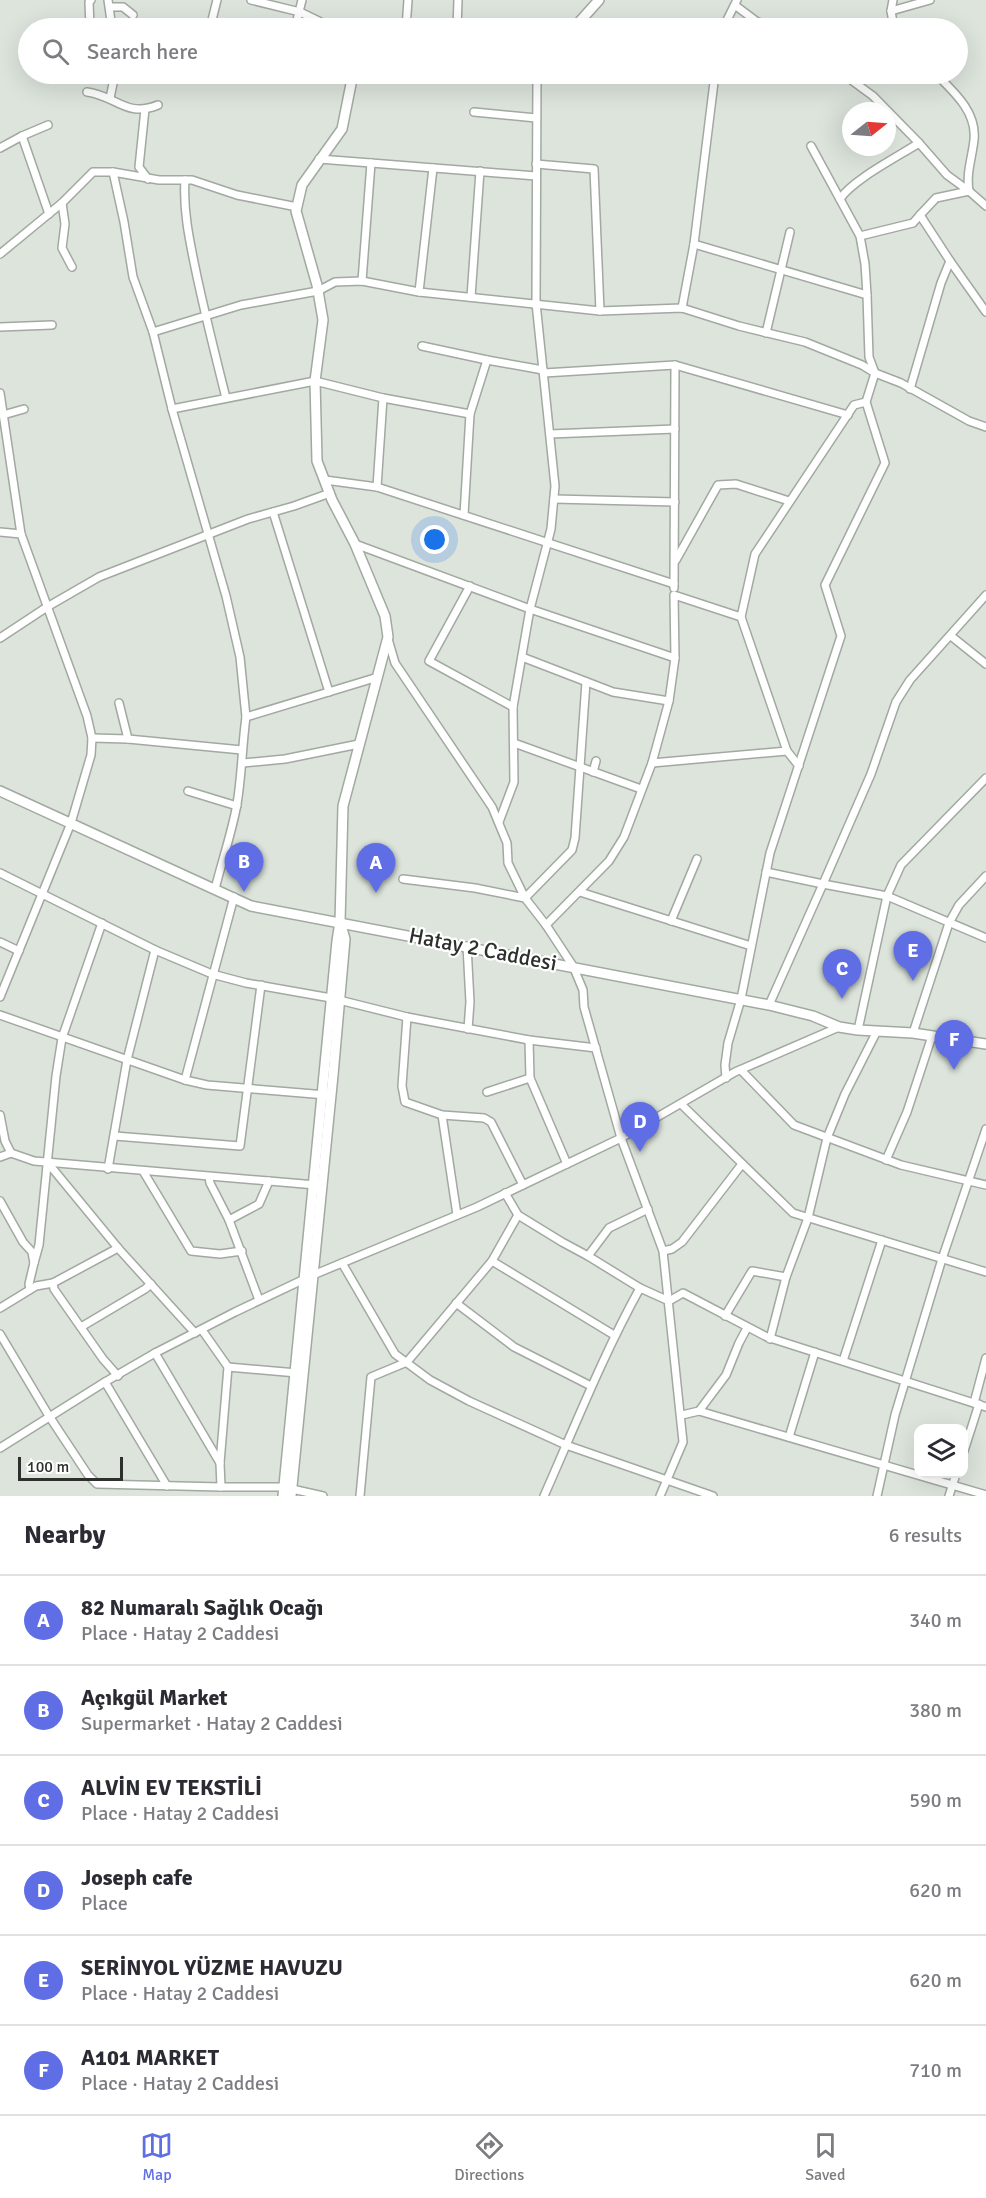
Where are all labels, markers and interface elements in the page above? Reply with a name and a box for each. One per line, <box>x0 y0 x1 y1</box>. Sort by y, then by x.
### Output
search box <box>18 18 968 84</box>
icon: search <box>39 35 72 68</box>
text: Search here <box>87 38 198 65</box>
north arrow <box>842 102 896 156</box>
your location <box>420 525 449 554</box>
pin: B <box>224 842 264 892</box>
pin: A <box>356 844 395 893</box>
street label: Hatay 2 Caddesi <box>407 921 559 977</box>
pin: E <box>894 932 932 981</box>
pin: C <box>822 950 862 999</box>
pin: F <box>934 1020 974 1070</box>
pin: D <box>620 1102 660 1152</box>
map controls <box>914 1424 968 1478</box>
button: layers <box>914 1424 968 1478</box>
scale bar <box>18 1454 123 1482</box>
text: 100 m <box>27 1457 69 1477</box>
text: Nearby <box>24 1519 105 1551</box>
text: 6 results <box>889 1523 962 1548</box>
text: 82 Numaralı Sağlık Ocağı <box>81 1594 323 1621</box>
text: A <box>37 1608 50 1633</box>
text: 340 m <box>909 1608 962 1633</box>
text: Place · Hatay 2 Caddesi <box>81 1621 279 1646</box>
text: Açıkgül Market <box>81 1684 228 1711</box>
text: B <box>37 1698 50 1723</box>
text: 380 m <box>909 1698 962 1723</box>
text: Supermarket · Hatay 2 Caddesi <box>81 1711 343 1736</box>
text: ALVİN EV TEKSTİLİ <box>81 1774 262 1801</box>
text: C <box>37 1788 50 1813</box>
text: 590 m <box>909 1788 962 1813</box>
text: Place · Hatay 2 Caddesi <box>81 1801 279 1826</box>
text: Joseph cafe <box>81 1864 193 1891</box>
text: D <box>37 1878 50 1903</box>
text: 620 m <box>909 1878 962 1903</box>
text: Place <box>81 1891 128 1916</box>
text: SERİNYOL YÜZME HAVUZU <box>81 1954 343 1981</box>
text: E <box>38 1968 49 1993</box>
text: 620 m <box>909 1968 962 1993</box>
text: Place · Hatay 2 Caddesi <box>81 1981 279 2006</box>
text: A101 MARKET <box>81 2044 219 2071</box>
text: F <box>38 2058 49 2083</box>
text: 710 m <box>909 2058 962 2083</box>
text: Place · Hatay 2 Caddesi <box>81 2071 279 2096</box>
tab: Map <box>140 2129 173 2185</box>
tab: Directions <box>454 2129 524 2185</box>
tab: Saved <box>805 2129 846 2185</box>

